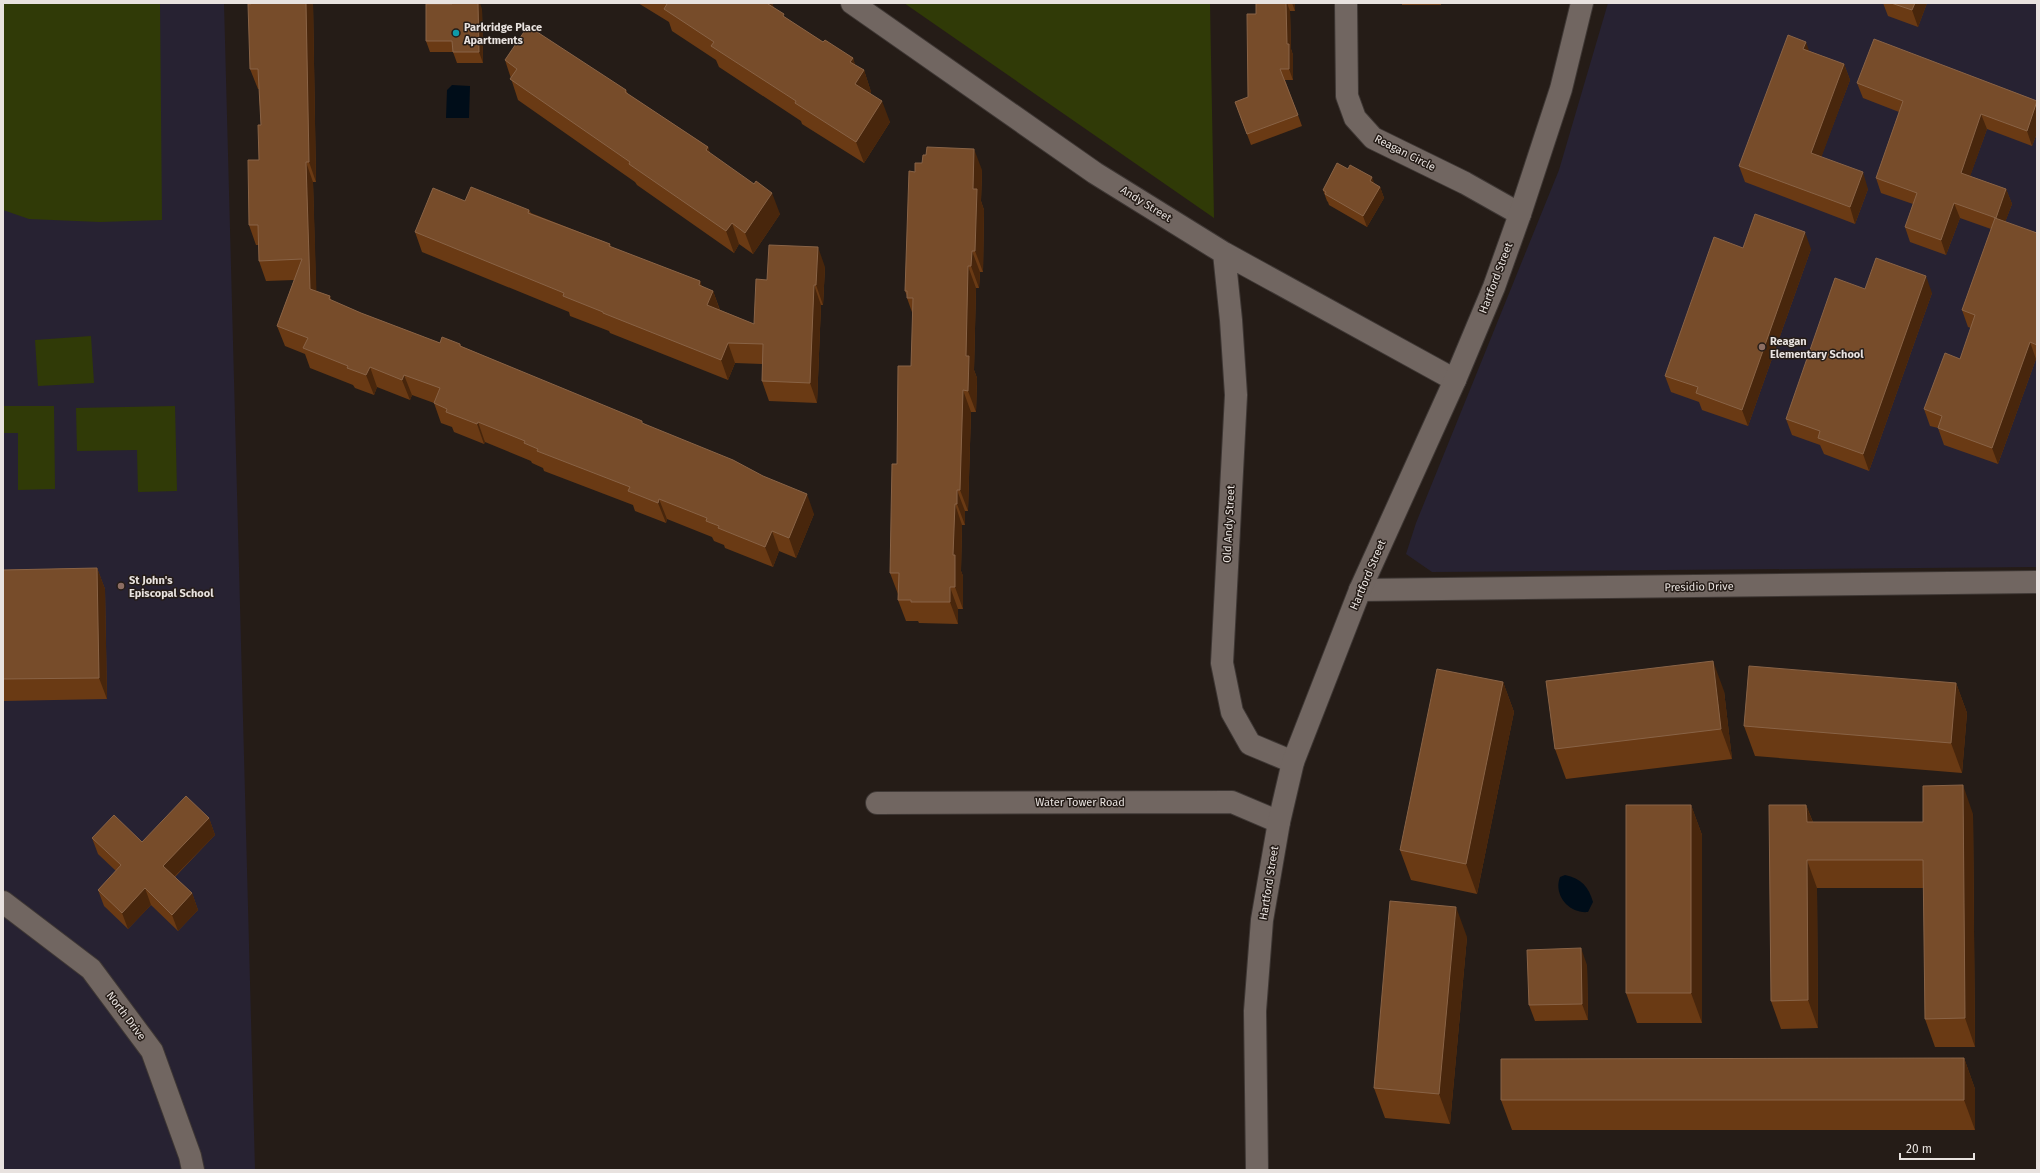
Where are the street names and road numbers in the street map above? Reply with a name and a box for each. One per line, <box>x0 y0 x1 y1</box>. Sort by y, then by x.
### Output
street label: Reagan Circle <box>1372 132 1438 174</box>
street label: Andy Street <box>1118 183 1174 225</box>
street label: Hartford Street <box>1477 241 1516 315</box>
street label: Old Andy Street <box>1220 485 1238 563</box>
street label: Hartford Street <box>1347 538 1389 612</box>
street label: Presidio Drive <box>1664 580 1734 594</box>
street label: Water Tower Road <box>1035 796 1125 809</box>
street label: Hartford Street <box>1257 845 1281 921</box>
street label: North Drive <box>104 989 148 1043</box>

